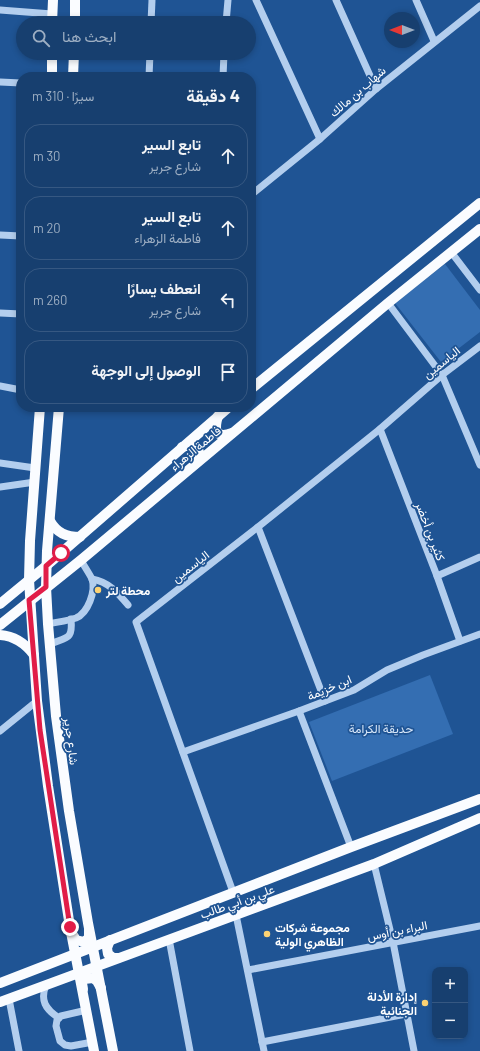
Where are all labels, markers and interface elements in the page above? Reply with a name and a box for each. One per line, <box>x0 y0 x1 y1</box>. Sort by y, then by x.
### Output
north arrow <box>384 12 420 48</box>
search box <box>16 16 256 60</box>
icon: search <box>30 27 52 49</box>
text: ابحث هنا <box>62 27 116 45</box>
street label: شهاب بن مالك <box>326 63 389 121</box>
text: 4 دقيقة <box>186 85 240 105</box>
text: سيرًا · 310 m <box>32 88 94 104</box>
text: تابع السير <box>142 135 201 153</box>
icon: ahead <box>217 145 239 167</box>
text: 30 m <box>33 148 60 164</box>
text: شارع جرير <box>149 158 201 174</box>
text: تابع السير <box>142 207 201 225</box>
icon: ahead <box>217 217 239 239</box>
text: 20 m <box>33 220 61 236</box>
text: فاطمة الزهراء <box>134 230 201 246</box>
text: انعطف يسارًا <box>127 279 201 297</box>
icon: left <box>217 289 239 311</box>
text: 260 m <box>33 292 67 308</box>
text: شارع جرير <box>149 302 201 318</box>
street label: الياسمين <box>420 343 464 383</box>
text: الوصول إلى الوجهة <box>91 361 201 379</box>
icon: arrive <box>217 361 239 383</box>
street label: فاطمة الزهراء <box>167 423 224 475</box>
street label: كثير بن أخضر <box>411 499 449 563</box>
route start <box>52 544 70 562</box>
street label: الياسمين <box>169 547 213 586</box>
place label: محطة لتر <box>105 583 151 599</box>
marker: محطة لتر <box>93 585 103 595</box>
street label: ابن خزيمة <box>305 671 354 704</box>
street label: شارع جرير <box>59 715 82 766</box>
park label: حديقة الكرامة <box>349 721 413 737</box>
street label: علي بن أبي طالب <box>198 881 277 925</box>
street label: البراء بن أوس <box>366 917 429 945</box>
route end <box>61 918 79 936</box>
place label: مجموعة شركات الظاهري الولية <box>275 920 350 952</box>
marker: مجموعة شركات الظاهري الولية <box>262 929 272 939</box>
map controls <box>432 967 468 1039</box>
button: + <box>432 967 468 1003</box>
place label: إدارة الأدلة الجنائية <box>367 989 417 1018</box>
marker: إدارة الأدلة الجنائية <box>420 998 430 1008</box>
button: − <box>432 1003 468 1039</box>

